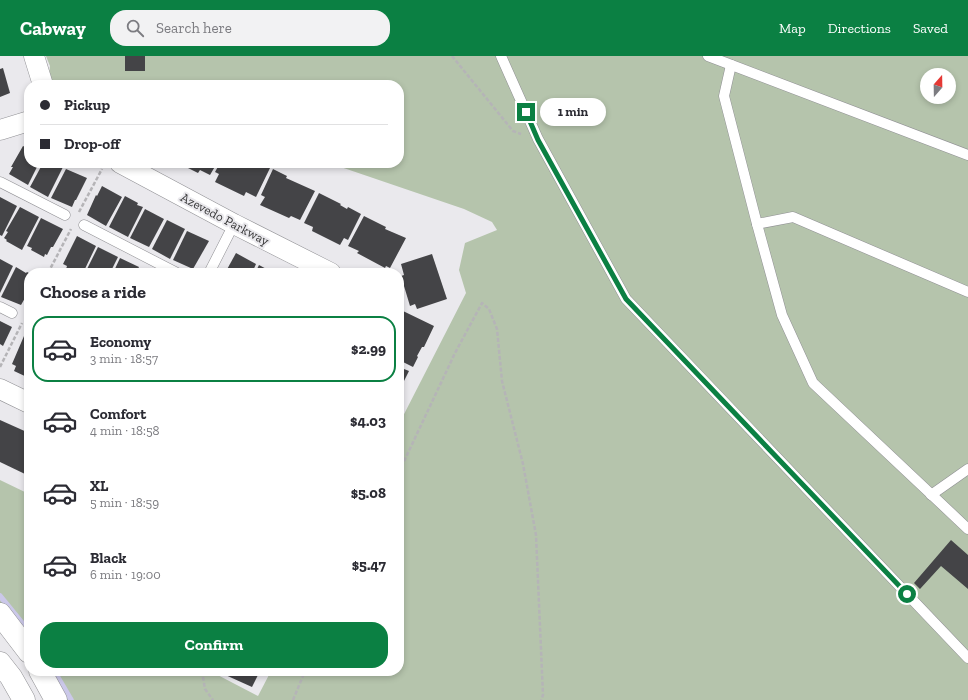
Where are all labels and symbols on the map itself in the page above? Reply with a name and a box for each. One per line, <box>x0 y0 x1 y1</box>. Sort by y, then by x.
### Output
north arrow <box>920 68 956 104</box>
callout: 1 min <box>540 98 606 126</box>
route end <box>517 103 535 121</box>
street label: Azevedo Parkway <box>178 189 272 249</box>
route start <box>898 585 916 603</box>

